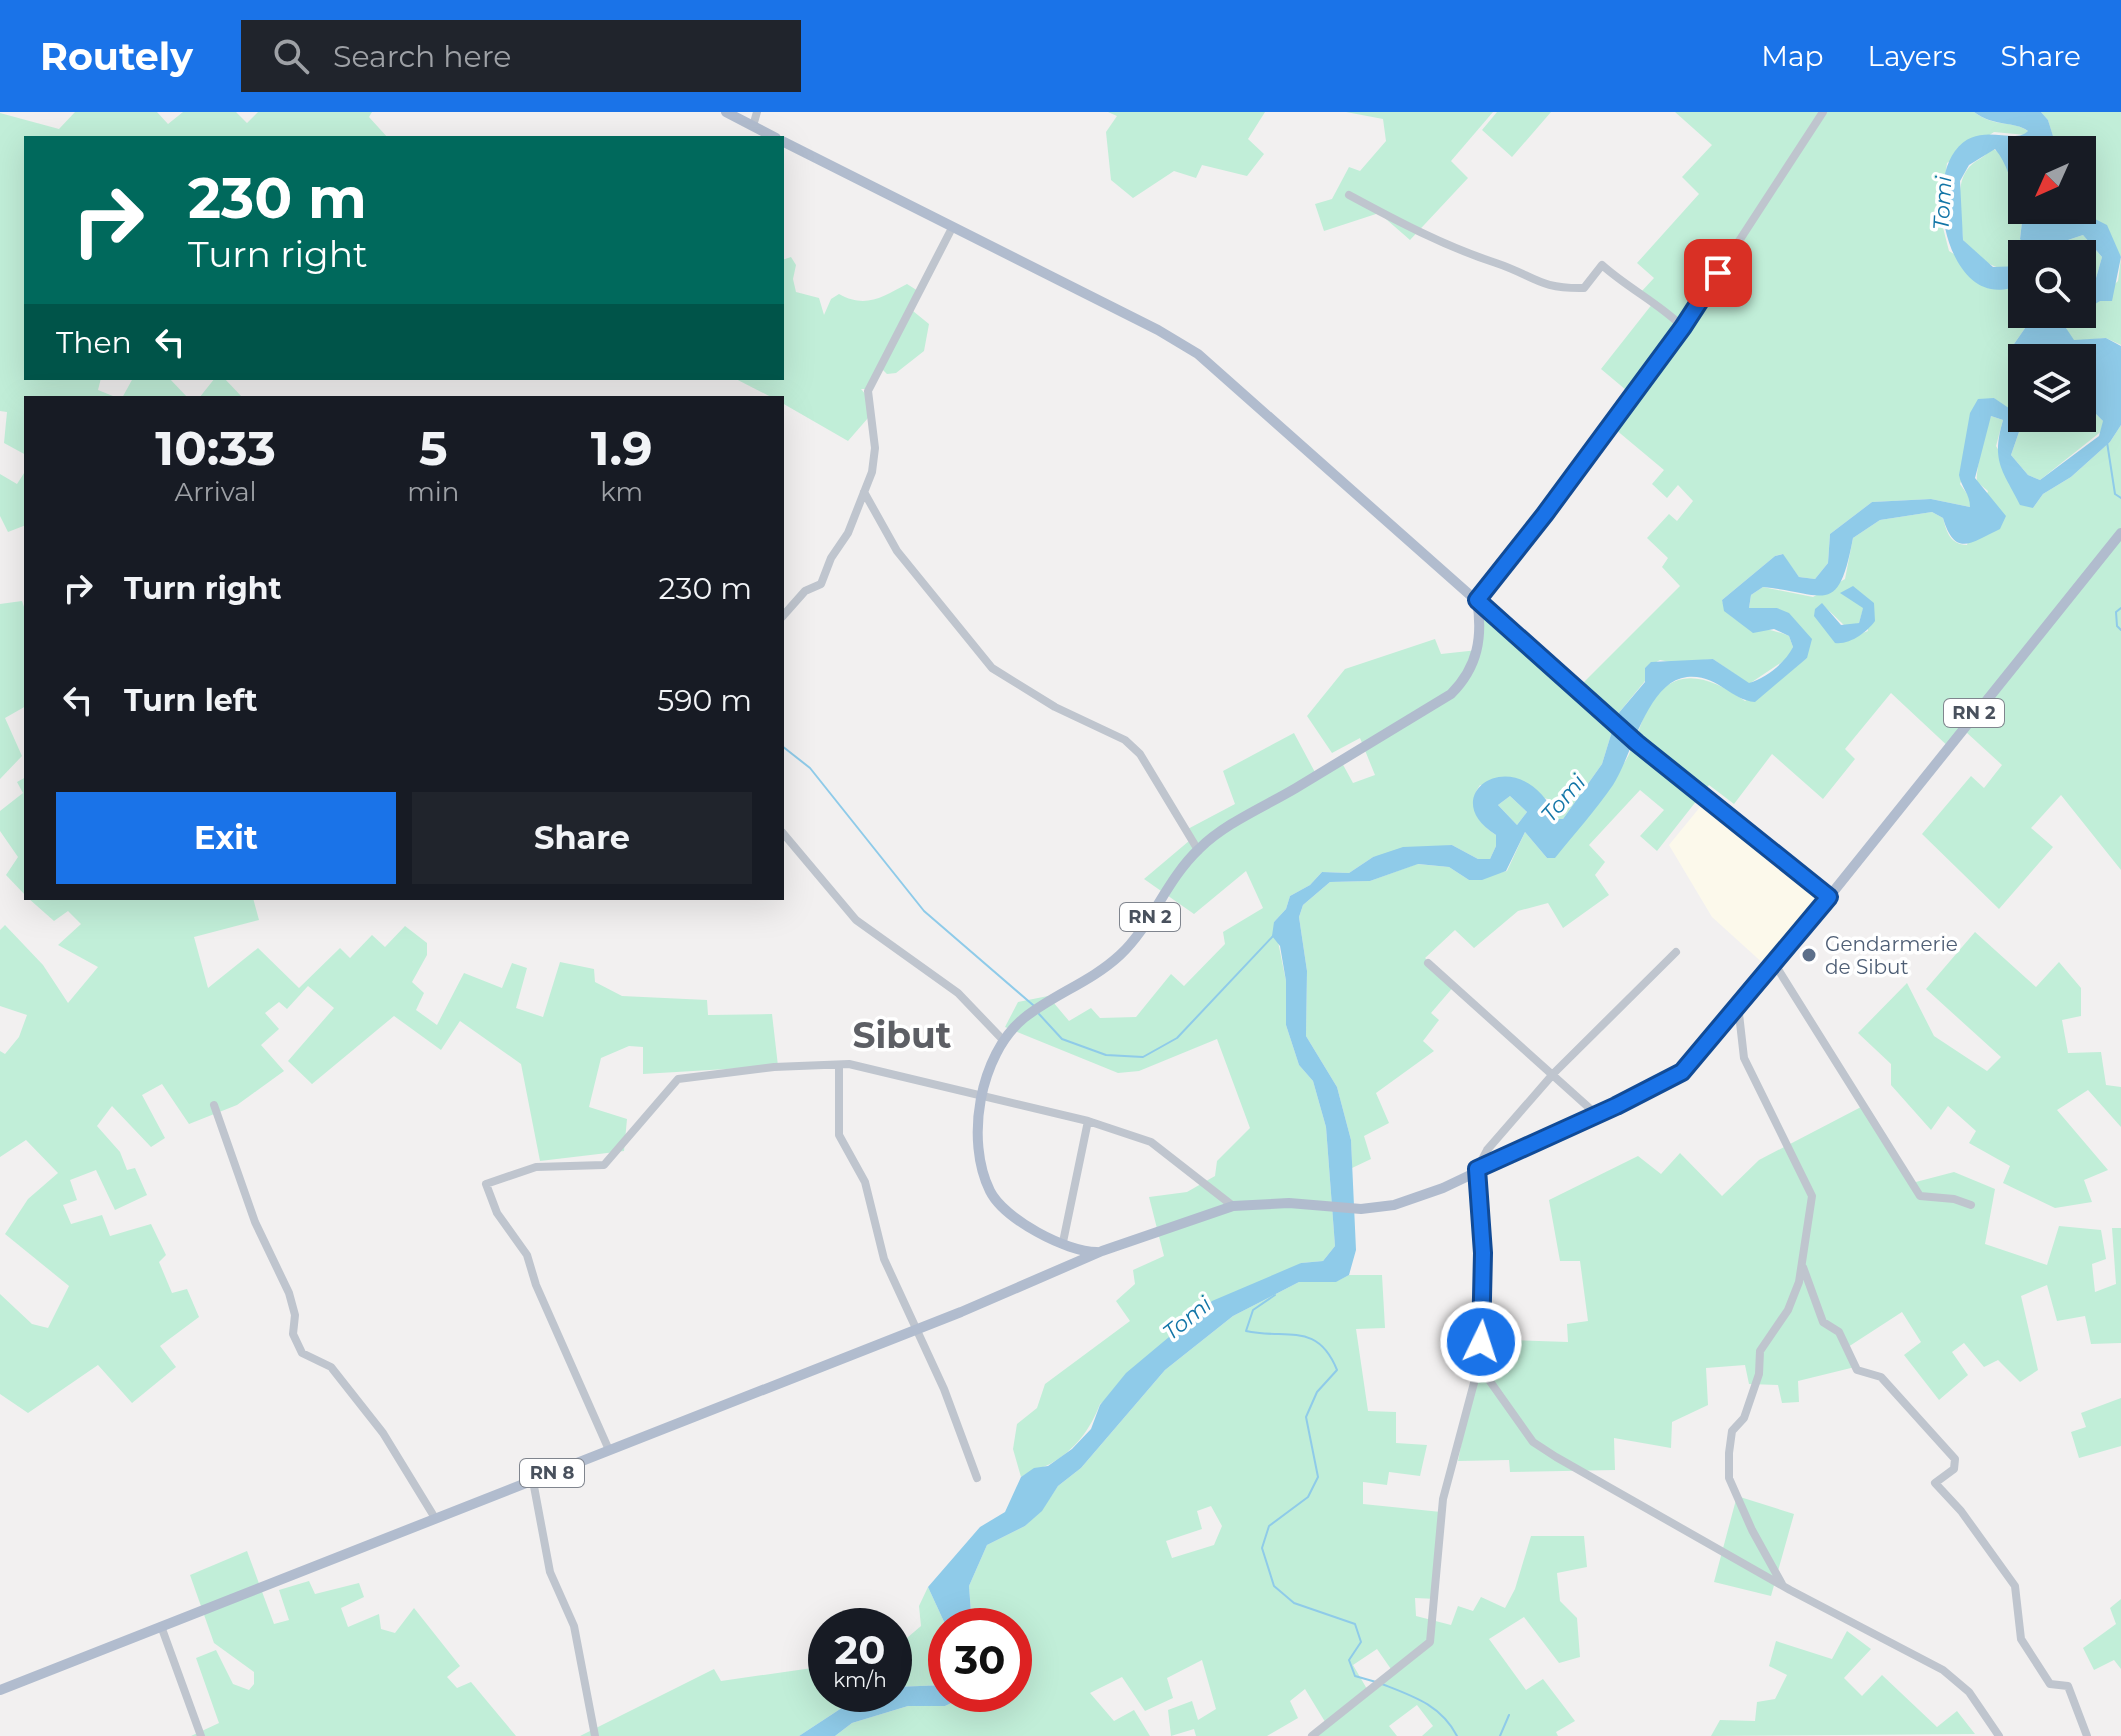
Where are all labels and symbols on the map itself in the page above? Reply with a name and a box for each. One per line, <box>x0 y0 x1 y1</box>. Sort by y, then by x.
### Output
north arrow <box>2008 136 2096 224</box>
water label: Tomi <box>1928 175 1957 231</box>
pin <box>1684 239 1752 307</box>
road number: RN 2 <box>1944 699 2004 727</box>
water label: Tomi <box>1535 769 1591 828</box>
road number: RN 2 <box>1120 903 1180 931</box>
place label: Gendarmerie de Sibut <box>1825 932 1958 979</box>
marker: Gendarmerie de Sibut <box>1800 946 1818 964</box>
district label: Sibut <box>852 1013 952 1057</box>
water label: Tomi <box>1158 1291 1217 1346</box>
position arrow <box>1439 1300 1523 1384</box>
road number: RN 8 <box>520 1459 584 1487</box>
speed limit sign: 30 <box>928 1608 1032 1712</box>

